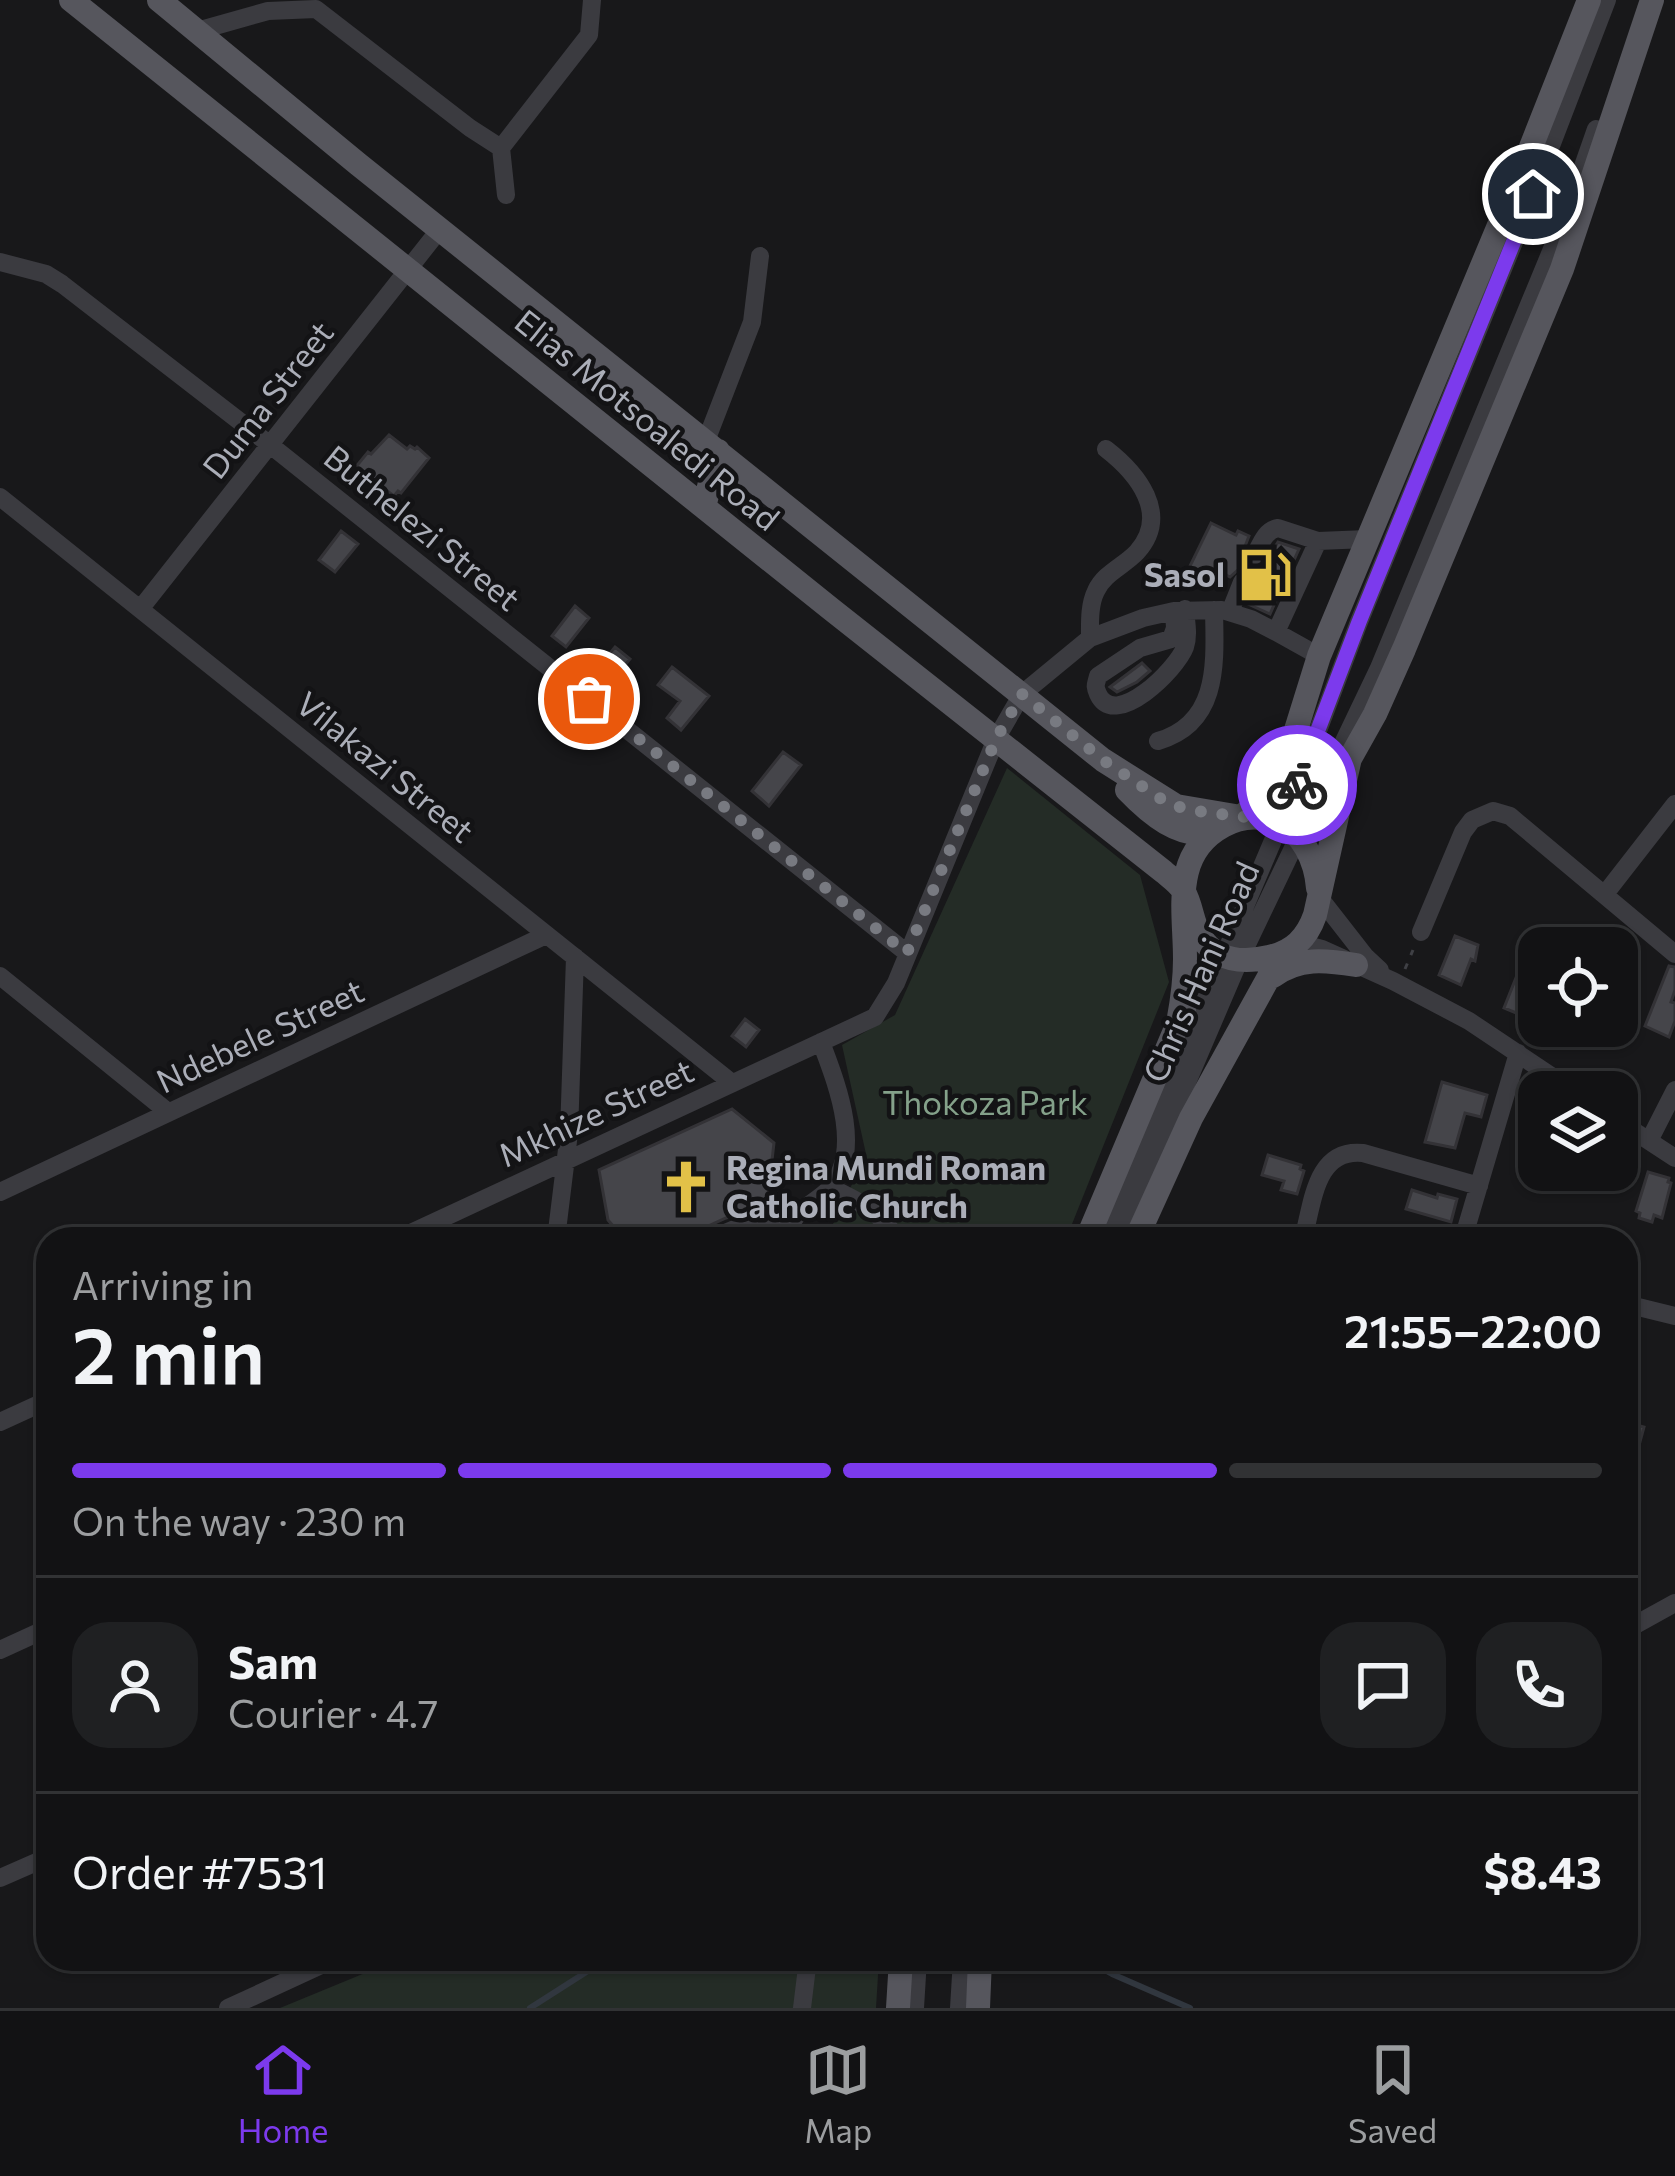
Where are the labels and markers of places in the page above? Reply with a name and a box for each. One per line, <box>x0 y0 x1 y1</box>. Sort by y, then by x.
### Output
pin <box>1482 143 1584 245</box>
fuel station icon: Sasol <box>1236 546 1294 604</box>
place label: Sasol <box>1144 553 1225 594</box>
pin <box>538 648 640 750</box>
place label: Regina Mundi Roman Catholic Church <box>726 1146 1046 1225</box>
church icon: Regina Mundi Roman Catholic Church <box>657 1158 715 1216</box>

